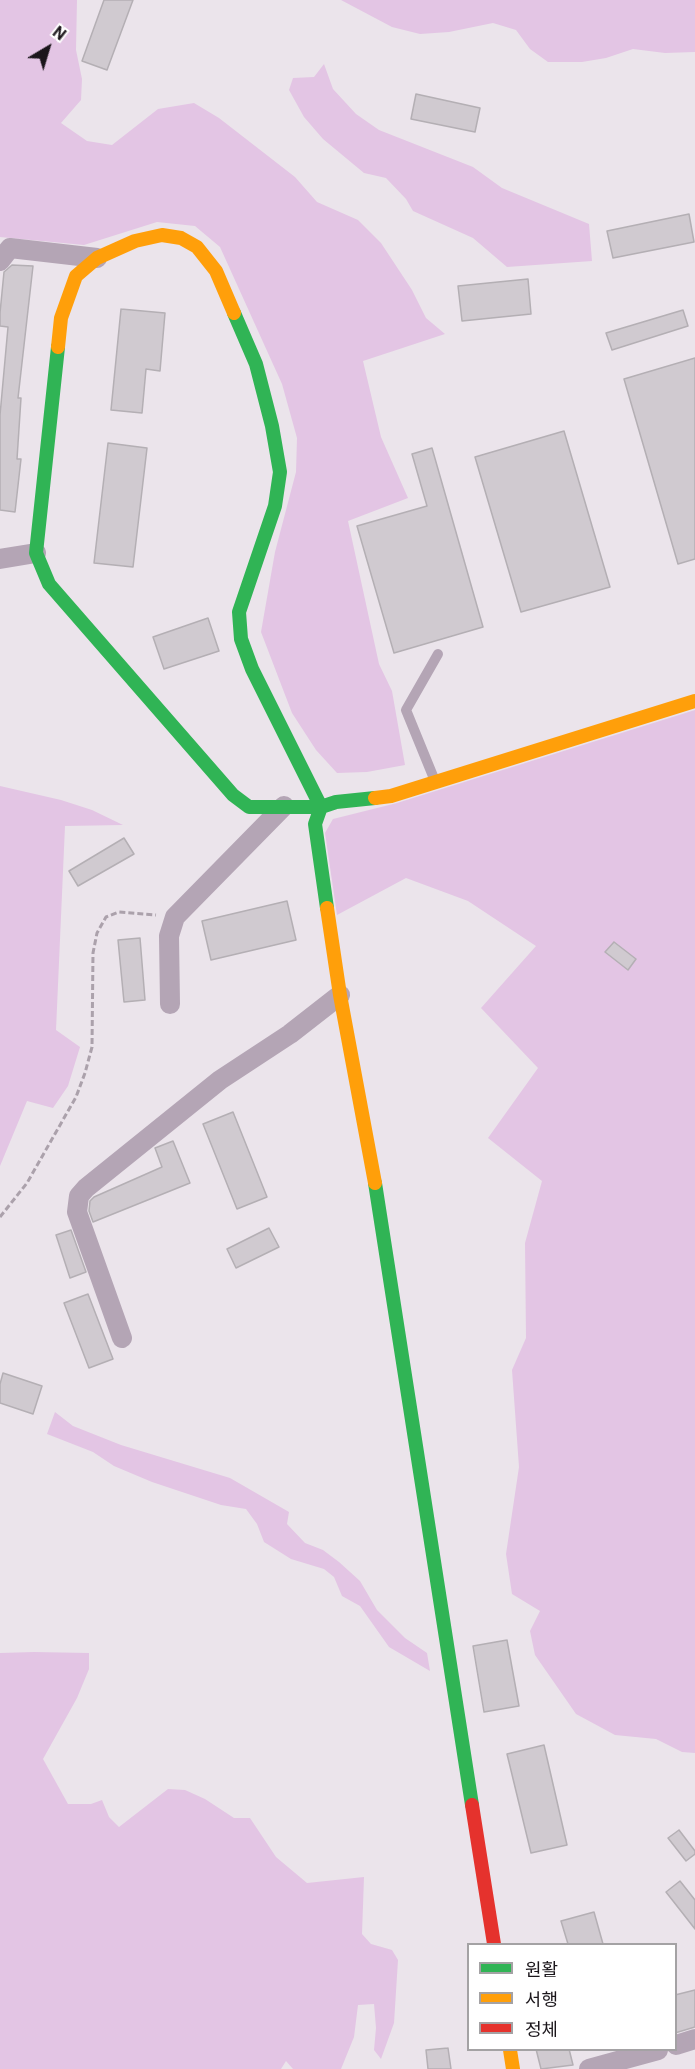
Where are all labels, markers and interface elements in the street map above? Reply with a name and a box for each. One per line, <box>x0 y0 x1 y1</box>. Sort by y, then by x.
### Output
north arrow <box>18 18 78 78</box>
text: N <box>49 22 70 44</box>
legend <box>467 1943 677 2051</box>
text: 원활 <box>525 1959 558 1980</box>
text: 서행 <box>525 1989 558 2010</box>
text: 정체 <box>525 2019 558 2040</box>

